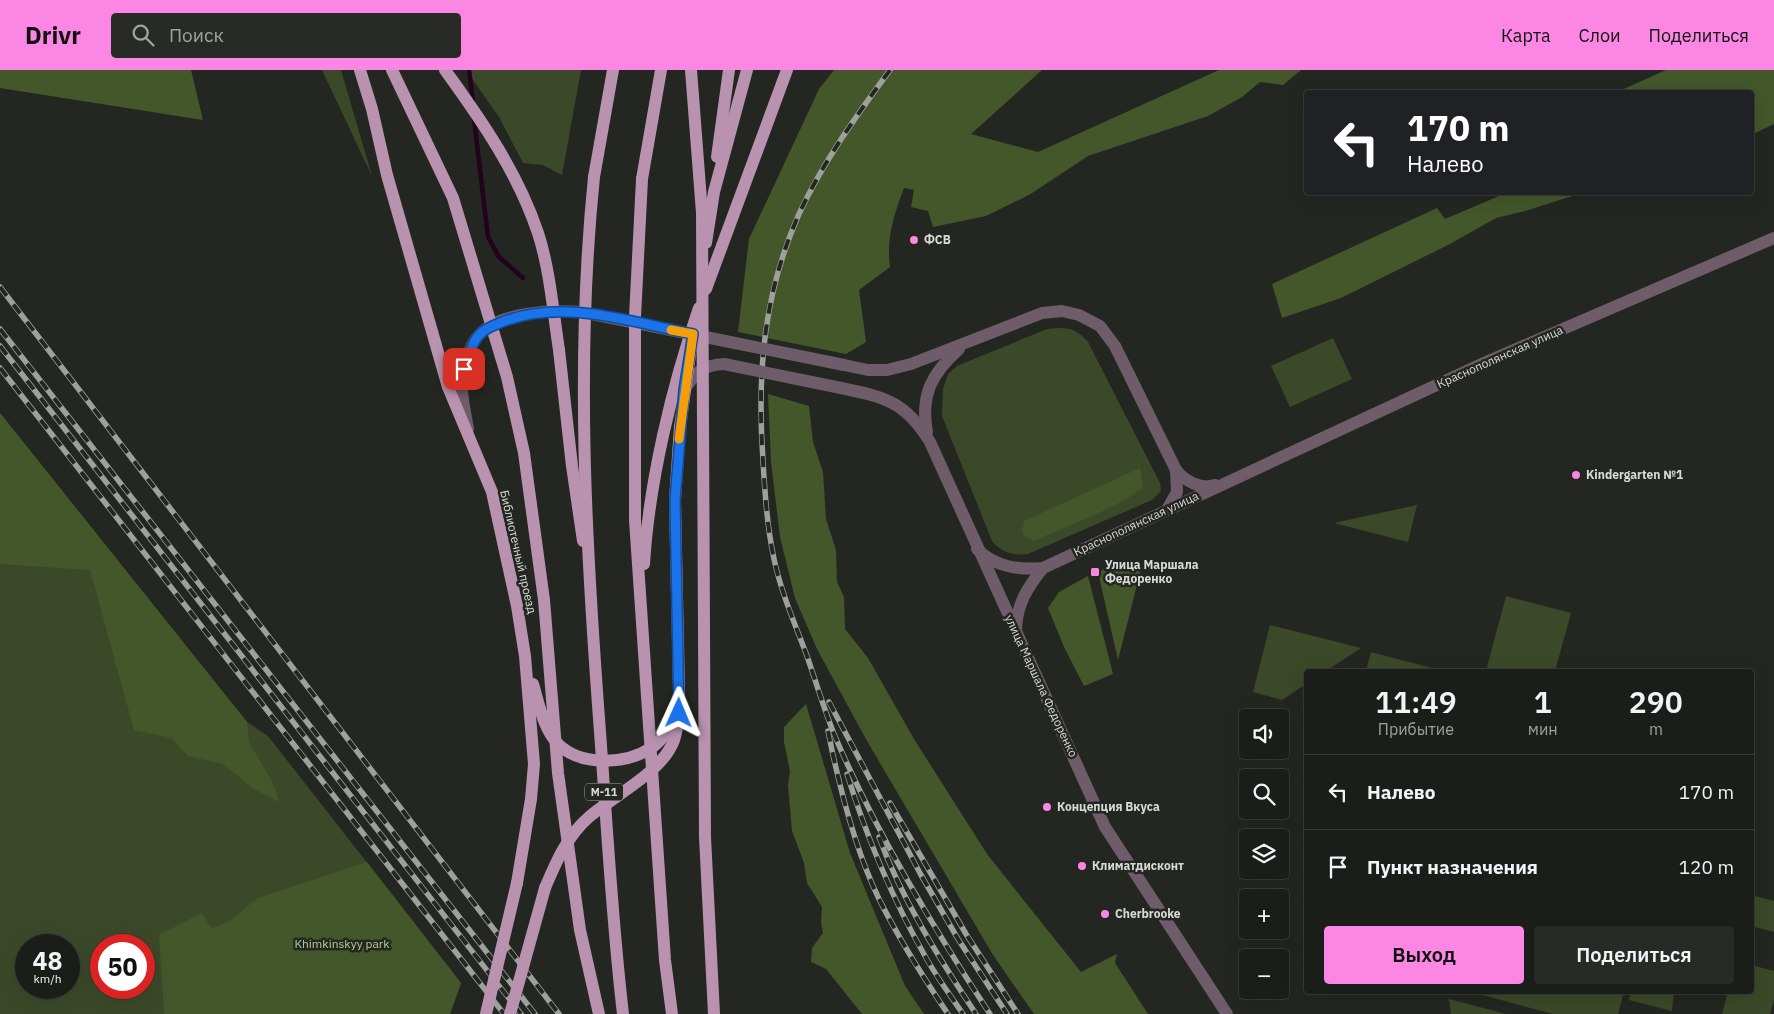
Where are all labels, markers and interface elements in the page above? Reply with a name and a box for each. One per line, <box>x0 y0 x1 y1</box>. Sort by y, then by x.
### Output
search box <box>111 13 461 58</box>
text: Drivr <box>25 19 81 51</box>
icon: search <box>129 21 157 49</box>
text: Поиск <box>169 23 224 47</box>
text: Карта <box>1501 24 1551 47</box>
text: Слои <box>1579 24 1621 47</box>
text: Поделиться <box>1649 24 1749 47</box>
text: 170 m <box>1407 105 1510 151</box>
icon: left <box>1324 110 1389 175</box>
text: Налево <box>1407 149 1484 178</box>
place label: ФСВ <box>924 232 951 247</box>
marker: ФСВ <box>908 234 920 246</box>
street label: Краснополянская улица <box>1434 322 1566 391</box>
pin <box>443 348 485 390</box>
icon: arrive <box>450 355 478 383</box>
place label: Kindergarten №1 <box>1586 467 1683 482</box>
marker: Kindergarten №1 <box>1570 469 1582 481</box>
street label: Краснополянская улица <box>1071 488 1201 559</box>
street label: Библиотечный проезд <box>497 489 540 615</box>
place label: Улица Маршала Федоренко <box>1105 557 1199 586</box>
marker: Улица Маршала Федоренко <box>1089 566 1101 578</box>
street label: улица Маршала Федоренко <box>1002 612 1081 760</box>
text: 11:49 <box>1375 682 1457 721</box>
text: 1 <box>1534 682 1552 721</box>
text: 290 <box>1629 682 1683 721</box>
position arrow <box>652 686 704 738</box>
map controls <box>1239 709 1289 999</box>
button: sound <box>1239 709 1289 759</box>
text: Прибытие <box>1378 719 1454 739</box>
text: мин <box>1528 719 1558 739</box>
text: m <box>1649 719 1663 739</box>
button: search <box>1239 769 1289 819</box>
icon: left <box>1324 778 1352 806</box>
text: Налево <box>1367 780 1436 804</box>
text: 170 m <box>1679 780 1734 804</box>
road number: М-11 <box>585 784 623 800</box>
place label: Концепция Вкуса <box>1057 799 1160 814</box>
marker: Концепция Вкуса <box>1041 801 1053 813</box>
button: layers <box>1239 829 1289 879</box>
icon: arrive <box>1324 853 1352 881</box>
text: Пункт назначения <box>1367 855 1538 879</box>
text: 120 m <box>1679 855 1734 879</box>
place label: Климатдисконт <box>1092 858 1184 873</box>
marker: Климатдисконт <box>1076 860 1088 872</box>
button: + <box>1239 889 1289 939</box>
place label: Cherbrooke <box>1115 906 1181 921</box>
marker: Cherbrooke <box>1099 908 1111 920</box>
button: Выход <box>1324 926 1524 984</box>
button: Поделиться <box>1534 926 1734 984</box>
speed limit sign: 50 <box>90 934 155 999</box>
park label: Khimkinskyy park <box>294 936 390 951</box>
text: 48 <box>32 944 63 977</box>
button: − <box>1239 949 1289 999</box>
text: km/h <box>33 971 62 986</box>

